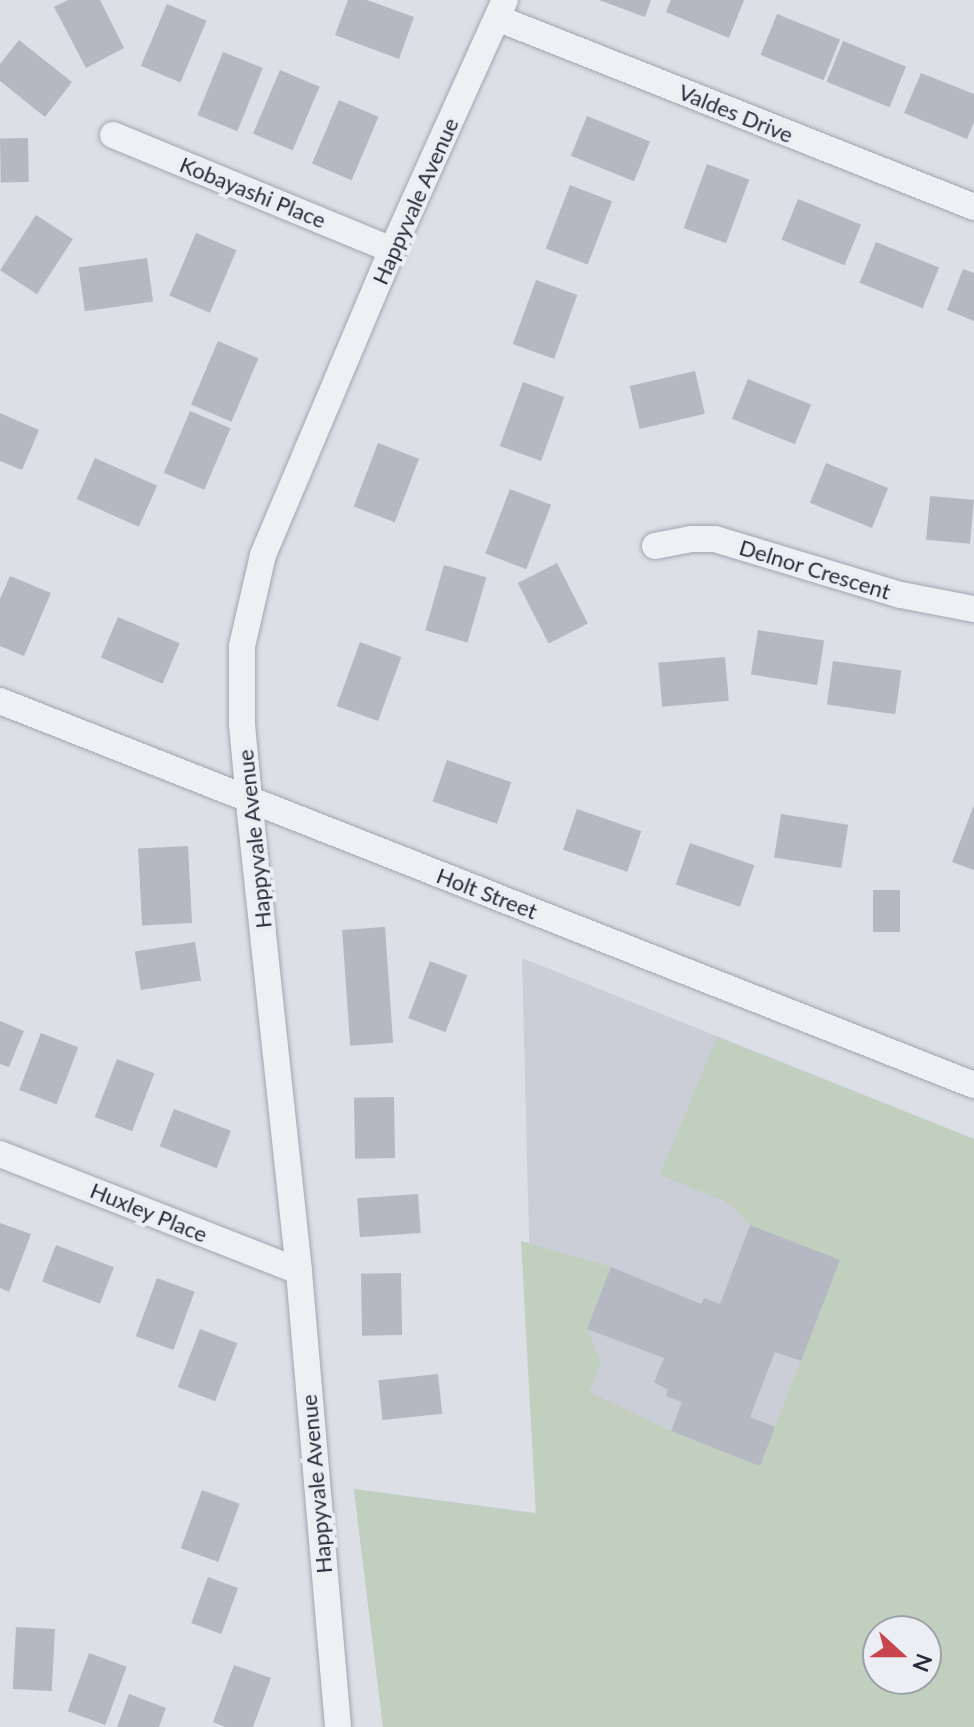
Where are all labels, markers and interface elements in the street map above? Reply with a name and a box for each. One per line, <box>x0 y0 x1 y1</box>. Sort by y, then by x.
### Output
street label: Valdes Drive <box>675 78 797 148</box>
street label: Happyvale Avenue <box>366 113 464 289</box>
street label: Kobayashi Place <box>176 151 330 233</box>
street label: Delnor Crescent <box>736 533 894 605</box>
street label: Happyvale Avenue <box>231 748 277 930</box>
street label: Holt Street <box>433 862 541 924</box>
street label: Huxley Place <box>86 1176 212 1248</box>
street label: Happyvale Avenue <box>295 1393 337 1575</box>
north arrow <box>862 1615 942 1695</box>
text: N <box>907 1650 939 1676</box>

